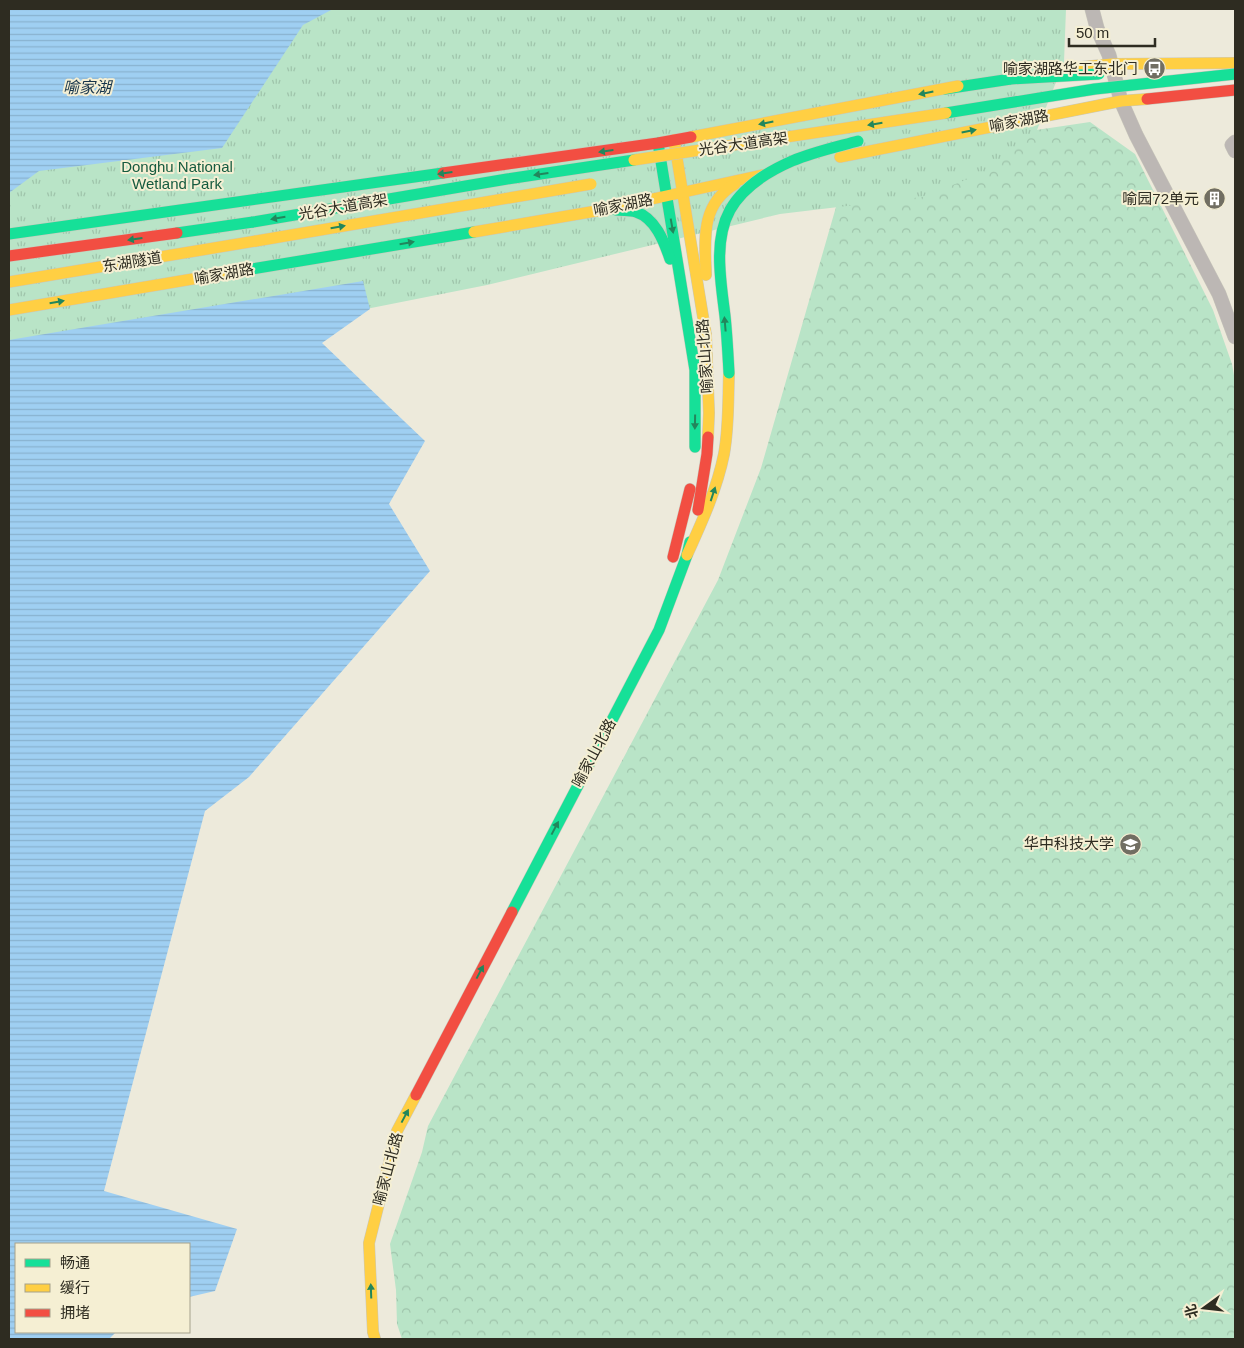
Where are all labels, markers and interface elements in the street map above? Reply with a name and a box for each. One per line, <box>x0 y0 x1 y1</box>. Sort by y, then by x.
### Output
scale bar <box>1069 15 1155 47</box>
text: 50 m <box>1076 24 1109 41</box>
bus stop icon: 喻家湖路华工东北门 <box>1142 57 1166 81</box>
place label: 喻家湖路华工东北门 <box>1003 60 1138 77</box>
water label: 喻家湖 <box>63 79 114 96</box>
one-way arrow <box>918 89 933 97</box>
street label: 喻家湖路 <box>988 106 1050 135</box>
one-way arrow <box>757 119 773 127</box>
one-way arrow <box>867 121 883 129</box>
one-way arrow <box>961 127 976 135</box>
street label: 光谷大道高架 <box>697 129 789 158</box>
one-way arrow <box>598 147 614 155</box>
park label: Donghu National Wetland Park <box>121 158 233 192</box>
one-way arrow <box>437 169 453 177</box>
one-way arrow <box>533 170 549 178</box>
building icon: 喻园72单元 <box>1203 187 1227 211</box>
street label: 光谷大道高架 <box>297 190 389 223</box>
street label: 喻家湖路 <box>592 190 654 219</box>
place label: 喻园72单元 <box>1122 190 1199 207</box>
one-way arrow <box>269 214 285 222</box>
one-way arrow <box>668 218 676 234</box>
one-way arrow <box>331 222 347 230</box>
one-way arrow <box>127 235 143 243</box>
one-way arrow <box>399 238 415 246</box>
street label: 东湖隧道 <box>101 248 163 275</box>
street label: 喻家湖路 <box>193 260 255 287</box>
one-way arrow <box>49 298 65 306</box>
one-way arrow <box>721 316 729 332</box>
street label: 喻家山北路 <box>693 318 716 394</box>
one-way arrow <box>691 414 699 430</box>
one-way arrow <box>709 487 717 502</box>
street label: 喻家山北路 <box>568 716 619 790</box>
one-way arrow <box>551 821 559 835</box>
school or university icon: 华中科技大学 <box>1118 832 1142 856</box>
place label: 华中科技大学 <box>1024 835 1114 852</box>
one-way arrow <box>476 965 484 980</box>
one-way arrow <box>401 1109 409 1124</box>
street label: 喻家山北路 <box>370 1130 405 1207</box>
legend <box>15 1243 190 1333</box>
text: 畅通 <box>60 1254 90 1271</box>
text: 缓行 <box>60 1279 90 1296</box>
one-way arrow <box>367 1283 375 1299</box>
north arrow <box>1179 1283 1229 1333</box>
text: 北 <box>1182 1303 1201 1320</box>
text: 拥堵 <box>60 1304 90 1321</box>

